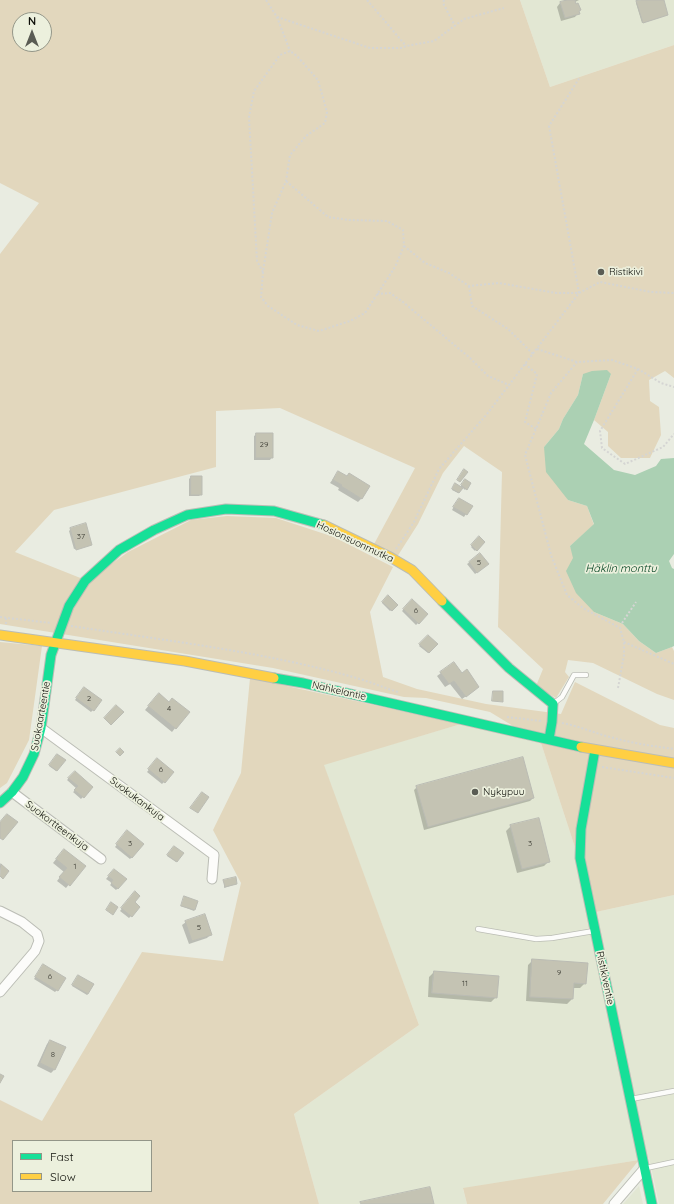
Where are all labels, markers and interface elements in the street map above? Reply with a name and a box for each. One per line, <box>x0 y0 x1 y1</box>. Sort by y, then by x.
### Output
north arrow <box>12 12 52 52</box>
text: N <box>28 14 36 28</box>
place label: Ristikivi <box>609 266 643 278</box>
marker: Ristikivi <box>596 267 606 277</box>
house number: 29 <box>260 440 268 450</box>
street label: Hosionsuonmutka <box>315 519 395 565</box>
house number: 37 <box>77 532 85 542</box>
house number: 5 <box>477 558 481 568</box>
water label: Häklin monttu <box>585 562 657 576</box>
house number: 6 <box>414 606 418 616</box>
street label: Nahkelantie <box>311 679 367 703</box>
street label: Suokaarteentie <box>29 680 53 752</box>
house number: 2 <box>87 694 91 704</box>
house number: 4 <box>167 704 171 714</box>
house number: 6 <box>159 765 163 775</box>
street label: Suokukankuja <box>107 775 167 823</box>
place label: Nykypuu <box>483 786 524 798</box>
marker: Nykypuu <box>470 787 480 797</box>
street label: Suokortteenkuja <box>23 798 91 854</box>
house number: 3 <box>128 839 132 849</box>
house number: 3 <box>528 839 532 849</box>
house number: 1 <box>74 862 76 872</box>
house number: 5 <box>197 923 201 933</box>
street label: Ristikiventie <box>593 950 617 1006</box>
house number: 9 <box>557 968 561 978</box>
house number: 6 <box>48 972 52 982</box>
house number: 11 <box>462 979 468 989</box>
house number: 8 <box>51 1050 55 1060</box>
legend <box>12 1140 152 1192</box>
text: Fast <box>50 1149 74 1164</box>
text: Slow <box>50 1169 76 1184</box>

